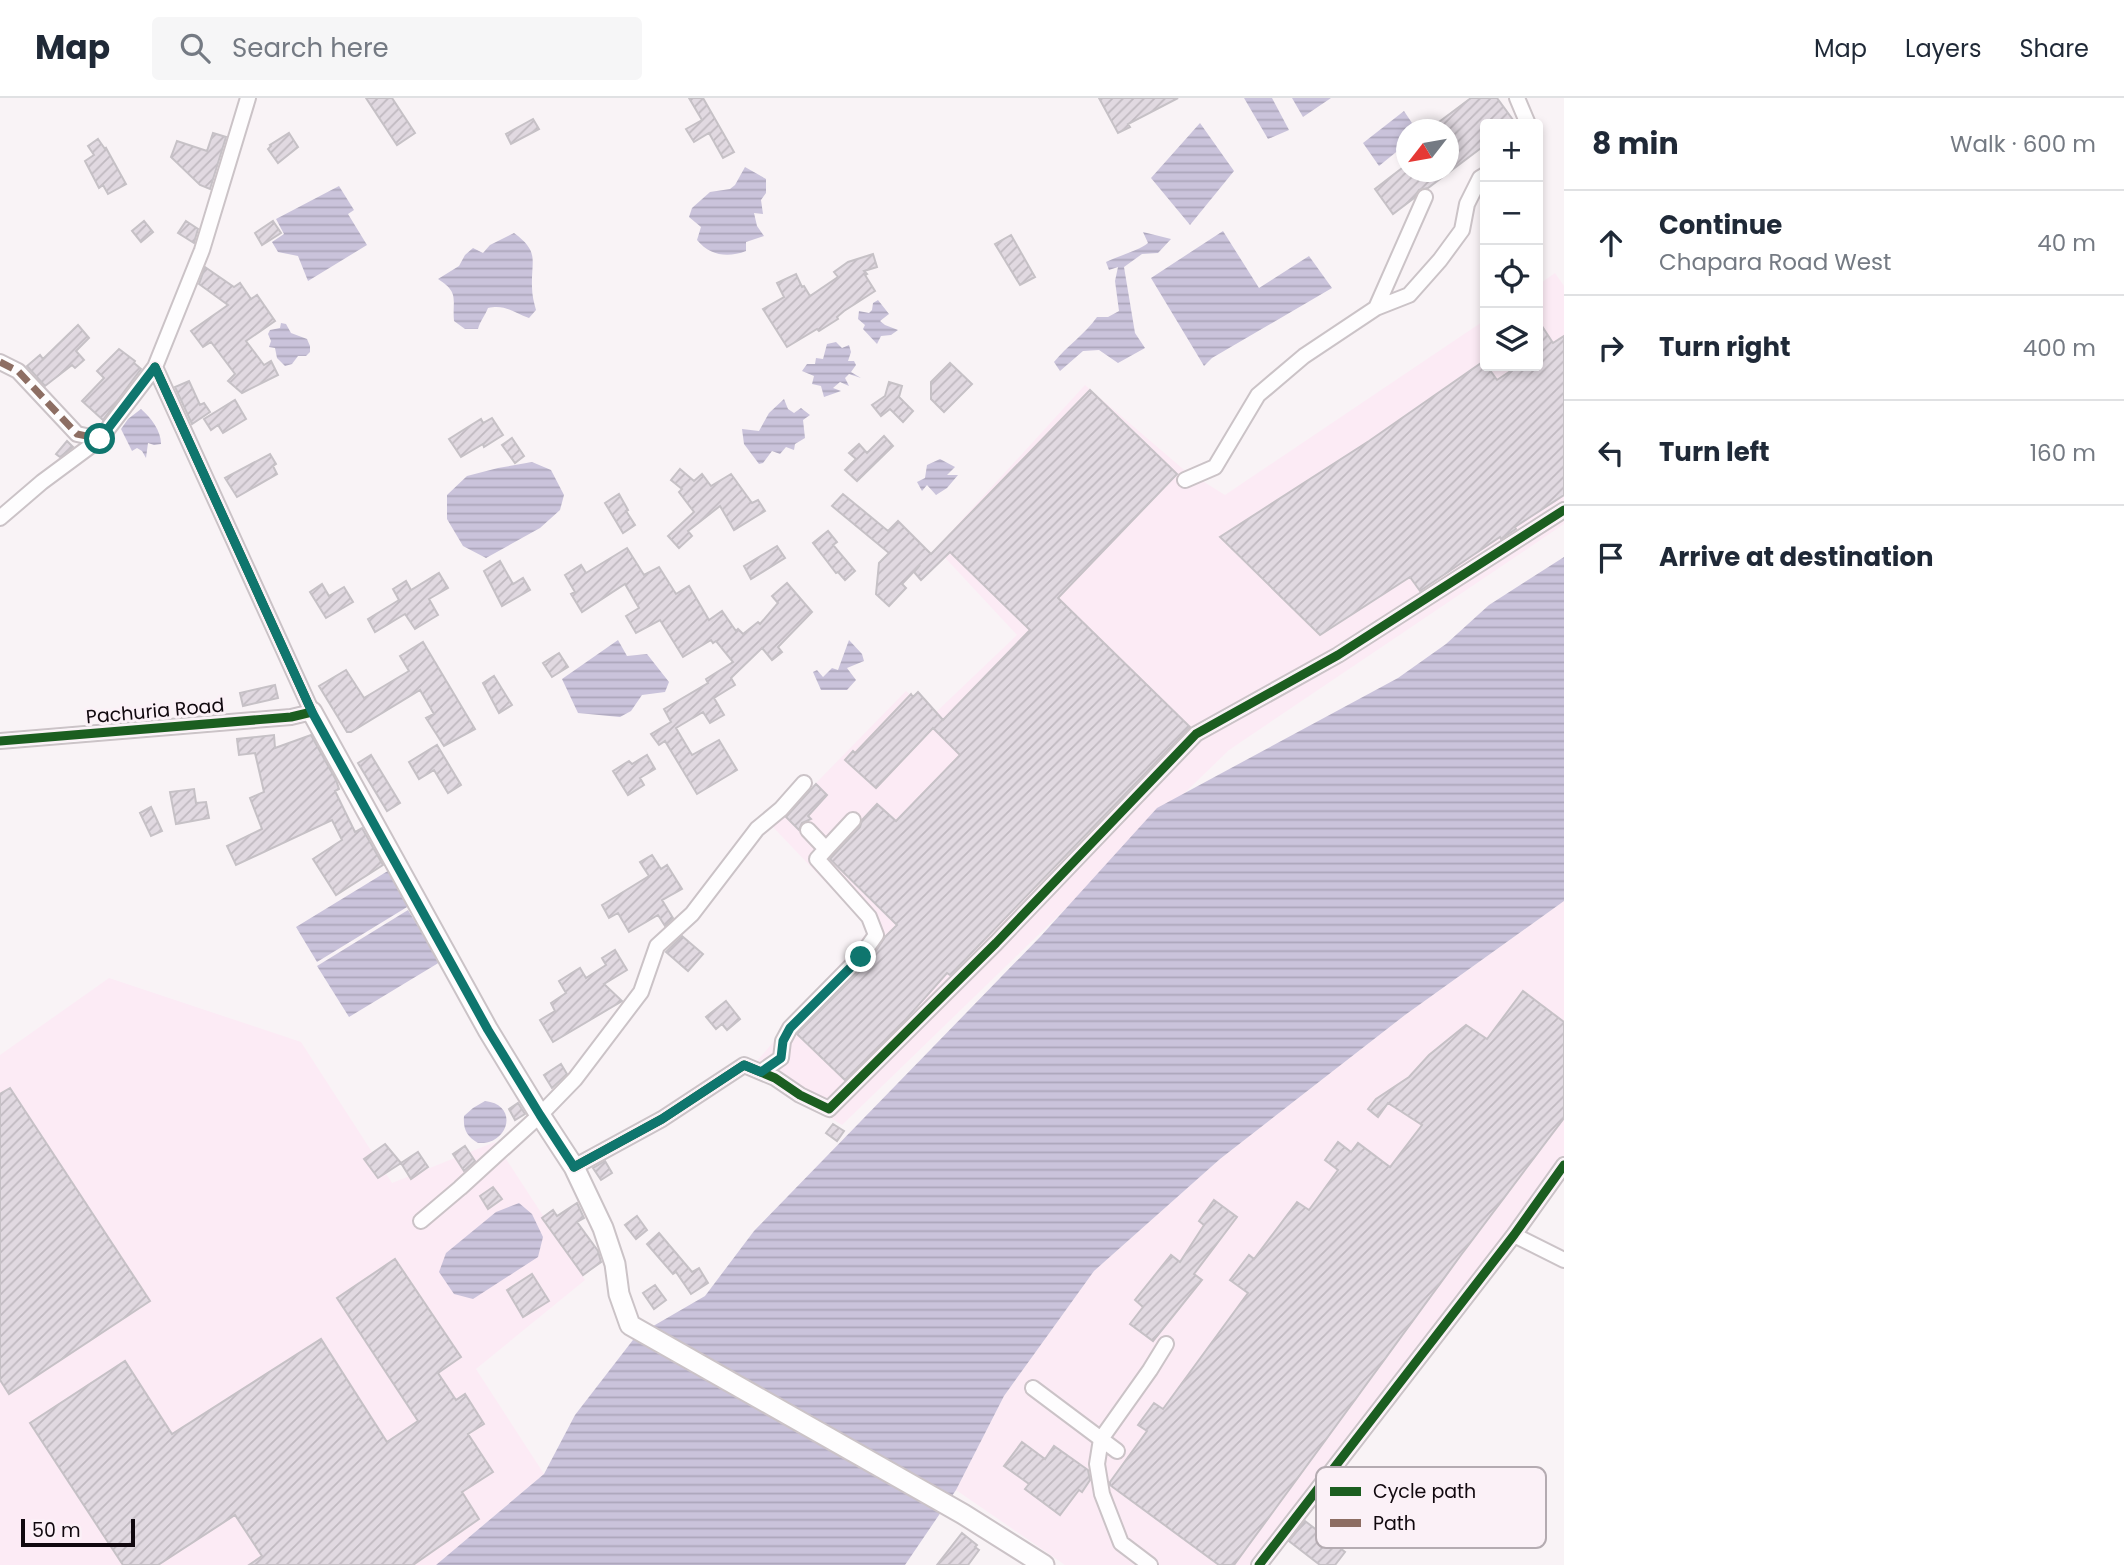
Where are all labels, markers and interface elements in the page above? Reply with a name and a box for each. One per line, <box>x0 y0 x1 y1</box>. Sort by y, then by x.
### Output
search box <box>152 17 642 80</box>
text: Map <box>35 24 110 71</box>
icon: search <box>176 29 214 67</box>
text: Search here <box>232 30 389 66</box>
text: Map <box>1814 32 1867 65</box>
text: Layers <box>1905 32 1981 65</box>
text: Share <box>2019 32 2089 65</box>
north arrow <box>1396 119 1459 182</box>
map controls <box>1480 119 1543 371</box>
button: + <box>1480 119 1543 182</box>
text: 8 min <box>1592 122 1679 165</box>
text: Walk · 600 m <box>1950 128 2096 160</box>
button: − <box>1480 182 1543 245</box>
text: Continue <box>1659 207 1782 243</box>
icon: ahead <box>1592 224 1630 262</box>
text: 40 m <box>2037 227 2096 259</box>
button: locate <box>1480 245 1543 308</box>
text: Chapara Road West <box>1659 246 1891 278</box>
button: layers <box>1480 308 1543 371</box>
icon: right <box>1592 329 1630 367</box>
text: Turn right <box>1659 329 1791 365</box>
text: 400 m <box>2023 332 2096 364</box>
route start <box>84 423 115 454</box>
icon: left <box>1592 434 1630 472</box>
text: Turn left <box>1659 434 1770 470</box>
text: 160 m <box>2030 437 2096 469</box>
icon: arrive <box>1592 539 1630 577</box>
text: Arrive at destination <box>1659 539 1934 575</box>
street label: Pachuria Road <box>85 692 225 730</box>
route end <box>845 941 876 972</box>
legend <box>1316 1467 1546 1548</box>
text: Cycle path <box>1373 1478 1476 1505</box>
text: Path <box>1373 1510 1416 1537</box>
scale bar <box>21 1516 135 1548</box>
text: 50 m <box>32 1517 81 1544</box>

